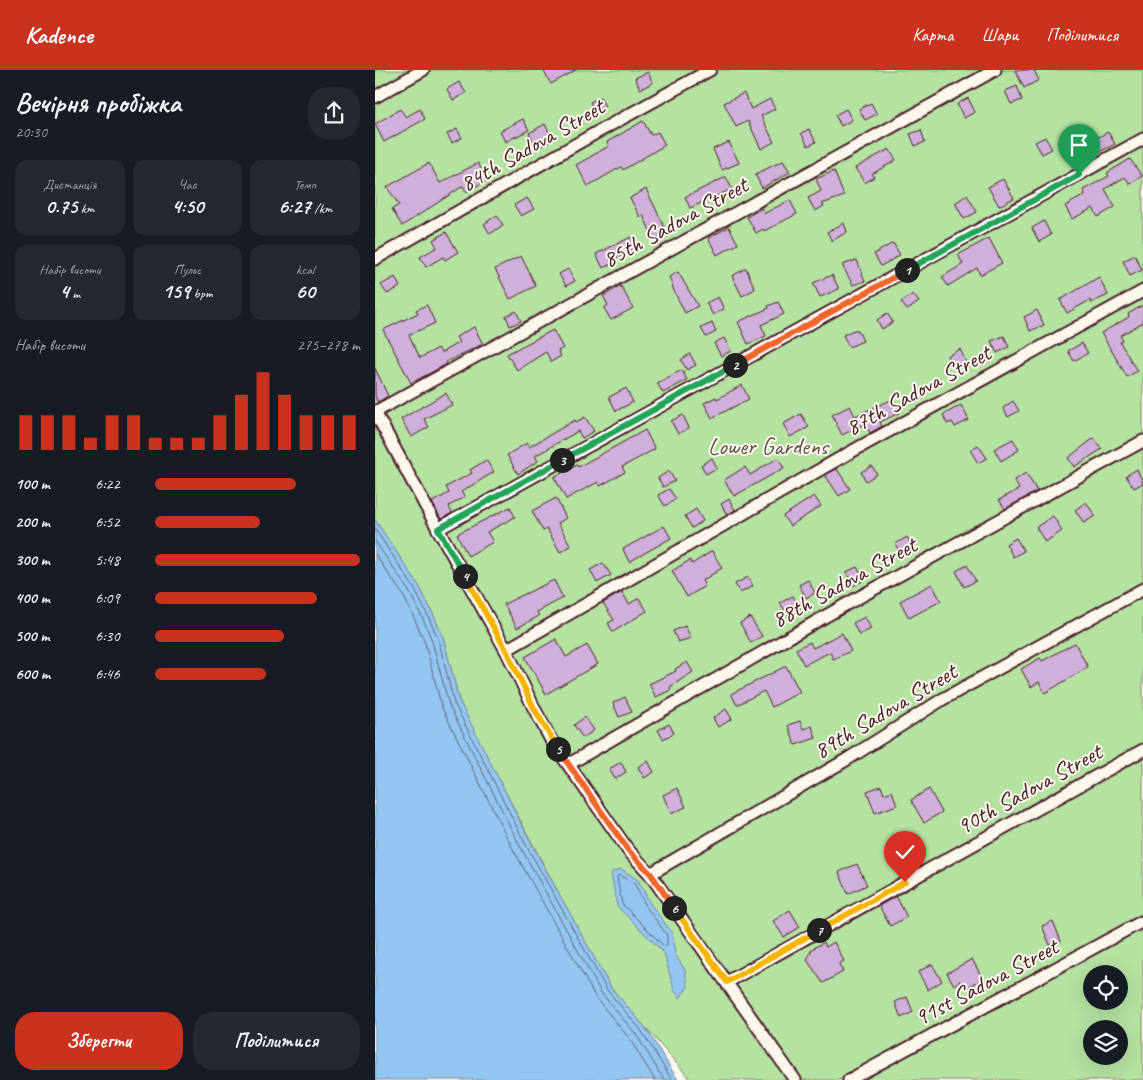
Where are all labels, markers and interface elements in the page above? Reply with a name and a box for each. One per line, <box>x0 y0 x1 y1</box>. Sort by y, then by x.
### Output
text: Kadence <box>25 20 93 50</box>
text: Карта <box>912 24 953 46</box>
text: Шари <box>981 24 1018 46</box>
text: Поділитися <box>1046 24 1118 46</box>
text: Вечірня пробіжка <box>15 85 181 120</box>
button: share <box>308 87 360 139</box>
street label: 84th Sadova Street <box>455 91 611 198</box>
text: 20:30 <box>15 122 47 142</box>
pin <box>1058 124 1100 175</box>
icon: arrive <box>1065 131 1093 159</box>
street label: 85th Sadova Street <box>597 169 755 274</box>
text: Дистанція <box>43 176 97 193</box>
text: Час <box>178 176 197 193</box>
text: Темп <box>294 176 316 193</box>
text: 0.75 <box>45 193 77 219</box>
text: 4:50 <box>171 193 204 219</box>
text: 6:27 <box>278 193 311 219</box>
text: km <box>77 200 94 217</box>
text: /km <box>311 200 332 217</box>
pin: 1 <box>895 258 919 282</box>
text: Набір висоти <box>39 261 100 278</box>
text: Пульс <box>174 261 201 278</box>
text: kcal <box>296 261 314 278</box>
text: 1 <box>904 262 911 279</box>
text: 4 <box>59 278 69 304</box>
text: 159 <box>162 278 190 304</box>
text: 60 <box>295 278 315 304</box>
text: m <box>69 285 80 302</box>
text: bpm <box>190 285 213 302</box>
text: Набір висоти <box>15 335 85 355</box>
text: 275–278 m <box>297 335 360 355</box>
street label: 87th Sadova Street <box>840 337 998 442</box>
pin: 2 <box>723 352 747 378</box>
text: 2 <box>732 357 739 374</box>
park label: Lower Gardens <box>708 431 830 461</box>
pin: 3 <box>549 448 575 472</box>
text: 3 <box>559 452 566 469</box>
text: 100 m <box>15 474 50 494</box>
text: 6:22 <box>95 474 120 494</box>
text: 200 m <box>15 512 50 532</box>
text: 6:52 <box>95 512 120 532</box>
street label: 88th Sadova Street <box>766 529 924 634</box>
text: 300 m <box>15 550 50 570</box>
text: 5:48 <box>95 550 120 570</box>
pin: 4 <box>453 564 477 588</box>
text: 4 <box>462 568 469 585</box>
text: 400 m <box>15 588 50 608</box>
text: 6:09 <box>95 588 120 608</box>
text: 500 m <box>15 626 49 646</box>
text: 6:30 <box>95 626 120 646</box>
street label: 89th Sadova Street <box>808 656 964 765</box>
text: 600 m <box>15 664 50 684</box>
text: 6:46 <box>95 664 120 684</box>
pin: 5 <box>545 736 571 762</box>
street label: 90th Sadova Street <box>951 736 1109 841</box>
text: 5 <box>555 741 562 758</box>
pin <box>884 831 926 882</box>
icon: check <box>891 838 919 866</box>
pin: 6 <box>661 896 687 920</box>
text: 6 <box>671 900 678 917</box>
pin: 7 <box>807 918 831 942</box>
text: 7 <box>816 922 823 939</box>
street label: 91st Sadova Street <box>909 931 1065 1033</box>
map controls <box>1083 965 1128 1065</box>
button: locate <box>1083 965 1128 1010</box>
button: Зберегти <box>15 1012 183 1070</box>
button: Поділитися <box>193 1012 360 1070</box>
button: layers <box>1083 1020 1128 1065</box>

